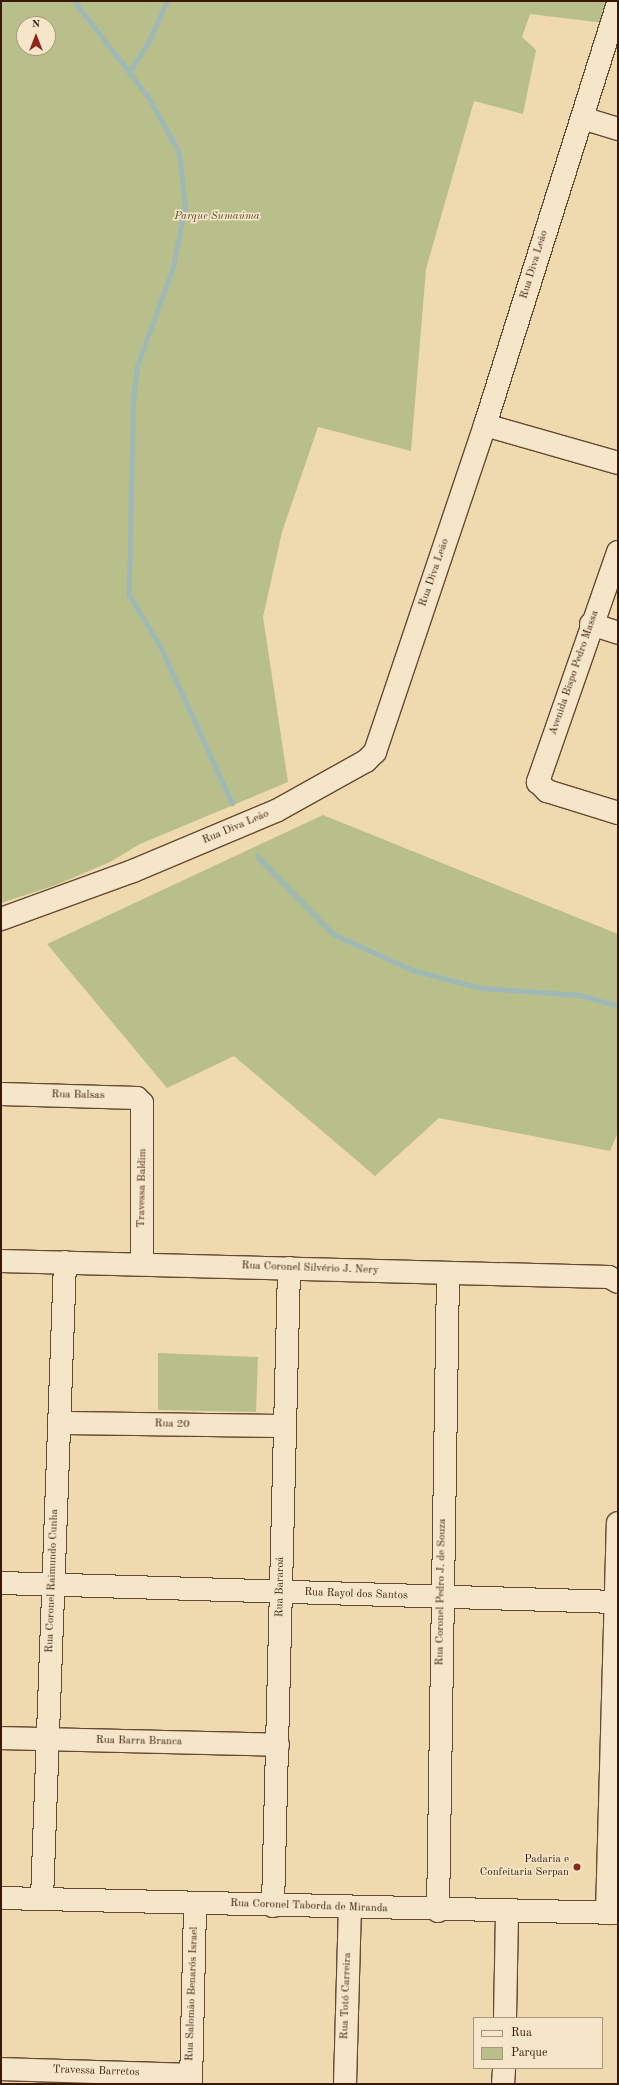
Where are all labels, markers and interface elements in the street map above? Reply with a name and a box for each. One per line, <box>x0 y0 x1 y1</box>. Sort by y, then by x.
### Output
north arrow <box>16 16 56 56</box>
text: N <box>32 19 40 30</box>
park label: Parque Sumaúma <box>174 210 260 224</box>
street label: Rua Diva Leão <box>518 229 552 301</box>
street label: Rua Diva Leão <box>417 537 453 609</box>
street label: Avenida Bispo Pedro Massa <box>547 609 603 737</box>
street label: Rua Diva Leão <box>201 808 271 848</box>
street label: Rua Balsas <box>51 1089 105 1103</box>
street label: Travessa Baldim <box>136 1148 150 1228</box>
street label: Rua Coronel Silvério J. Nery <box>241 1260 379 1278</box>
street label: Rua 20 <box>154 1418 190 1432</box>
street label: Rua Coronel Raimundo Cunha <box>44 1509 62 1653</box>
street label: Rua Coronel Pedro J. de Souza <box>434 1518 450 1666</box>
street label: Rua Bararoá <box>274 1557 288 1617</box>
street label: Rua Rayol dos Santos <box>304 1587 408 1603</box>
street label: Rua Barra Branca <box>96 1735 182 1749</box>
place label: Padaria e Confeitaria Serpan <box>480 1854 569 1880</box>
marker: Padaria e Confeitaria Serpan <box>572 1862 582 1872</box>
street label: Rua Coronel Taborda de Miranda <box>230 1898 388 1916</box>
street label: Rua Salomão Benarós Israel <box>184 1927 202 2061</box>
street label: Rua Totó Carreira <box>339 1952 355 2040</box>
legend <box>473 2017 603 2069</box>
text: Rua <box>511 2027 532 2039</box>
text: Parque <box>511 2047 547 2059</box>
street label: Travessa Barretos <box>52 2064 140 2080</box>

